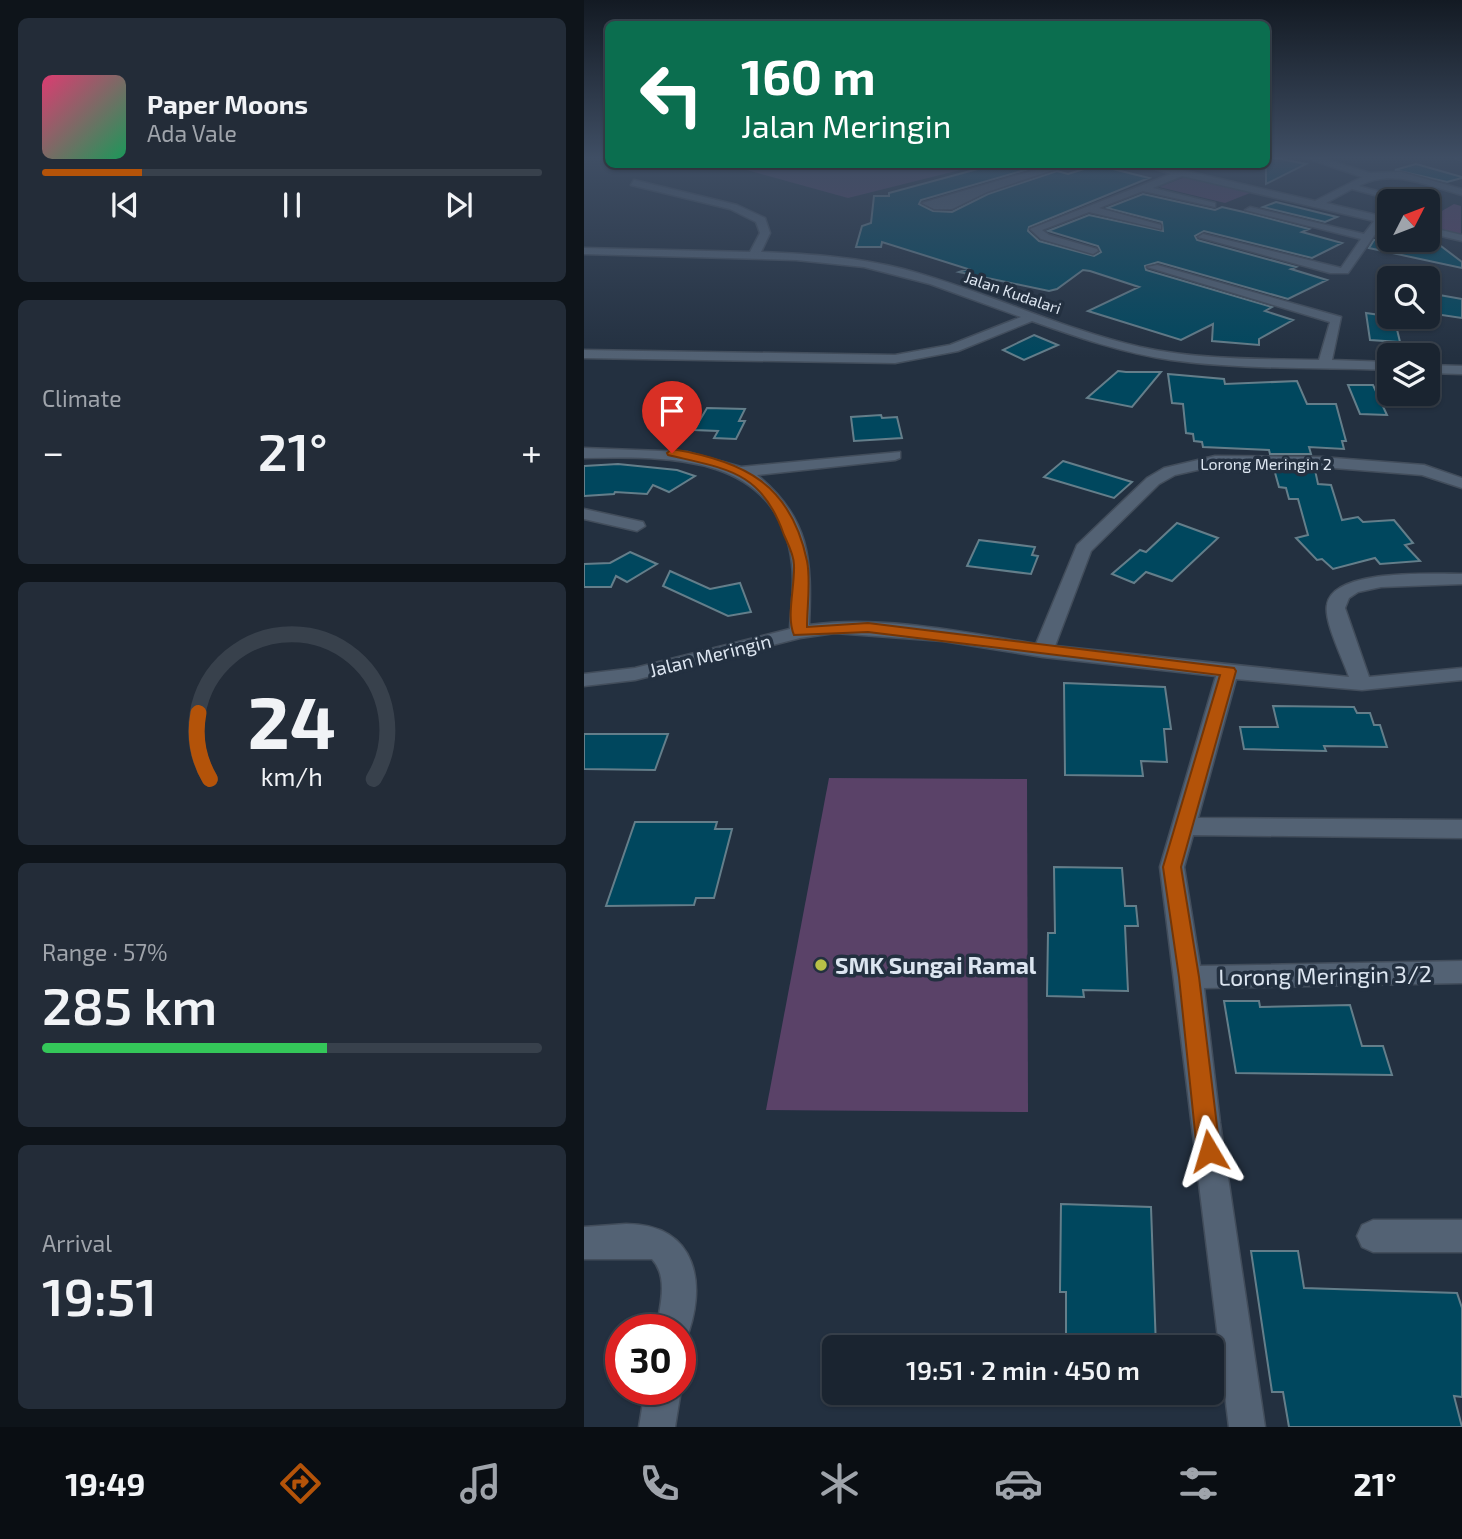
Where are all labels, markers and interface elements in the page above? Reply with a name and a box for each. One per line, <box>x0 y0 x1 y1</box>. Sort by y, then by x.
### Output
text: 160 m <box>741 46 876 105</box>
icon: left <box>626 49 717 140</box>
text: Paper Moons <box>147 88 308 119</box>
text: Jalan Meringin <box>741 106 951 144</box>
text: Ada Vale <box>147 119 237 147</box>
icon: previous <box>106 186 144 224</box>
icon: pause <box>273 186 311 224</box>
icon: next <box>440 186 478 224</box>
north arrow <box>1377 189 1440 252</box>
map controls <box>1377 189 1440 406</box>
button: search <box>1377 266 1440 329</box>
street label: Jalan Kudalari <box>962 267 1064 317</box>
button: layers <box>1377 343 1440 406</box>
pin <box>642 381 702 453</box>
text: Climate <box>42 384 122 412</box>
icon: arrive <box>653 392 691 430</box>
text: 21° <box>258 419 328 481</box>
text: − <box>42 428 64 474</box>
text: + <box>521 428 542 474</box>
street label: Lorong Meringin 2 <box>1200 454 1332 473</box>
street label: Jalan Meringin <box>647 629 773 681</box>
text: 24 <box>248 677 336 765</box>
text: km/h <box>261 761 323 791</box>
text: Range · 57% <box>42 938 168 966</box>
place label: SMK Sungai Ramal <box>835 951 1037 979</box>
marker: SMK Sungai Ramal <box>813 957 829 973</box>
street label: Lorong Meringin 3/2 <box>1218 959 1432 991</box>
text: 285 km <box>42 973 217 1035</box>
position arrow <box>1172 1114 1246 1188</box>
text: Arrival <box>42 1229 112 1257</box>
text: 19:51 <box>42 1264 157 1326</box>
speed limit sign: 30 <box>605 1314 696 1405</box>
text: 19:51 · 2 min · 450 m <box>906 1354 1140 1385</box>
icon: directions <box>276 1459 325 1508</box>
icon: music <box>456 1459 505 1508</box>
icon: phone <box>635 1459 684 1508</box>
icon: climate <box>815 1459 864 1508</box>
icon: car <box>994 1459 1043 1508</box>
icon: filters <box>1174 1459 1223 1508</box>
text: 19:49 <box>65 1464 145 1502</box>
text: 21° <box>1353 1464 1397 1502</box>

